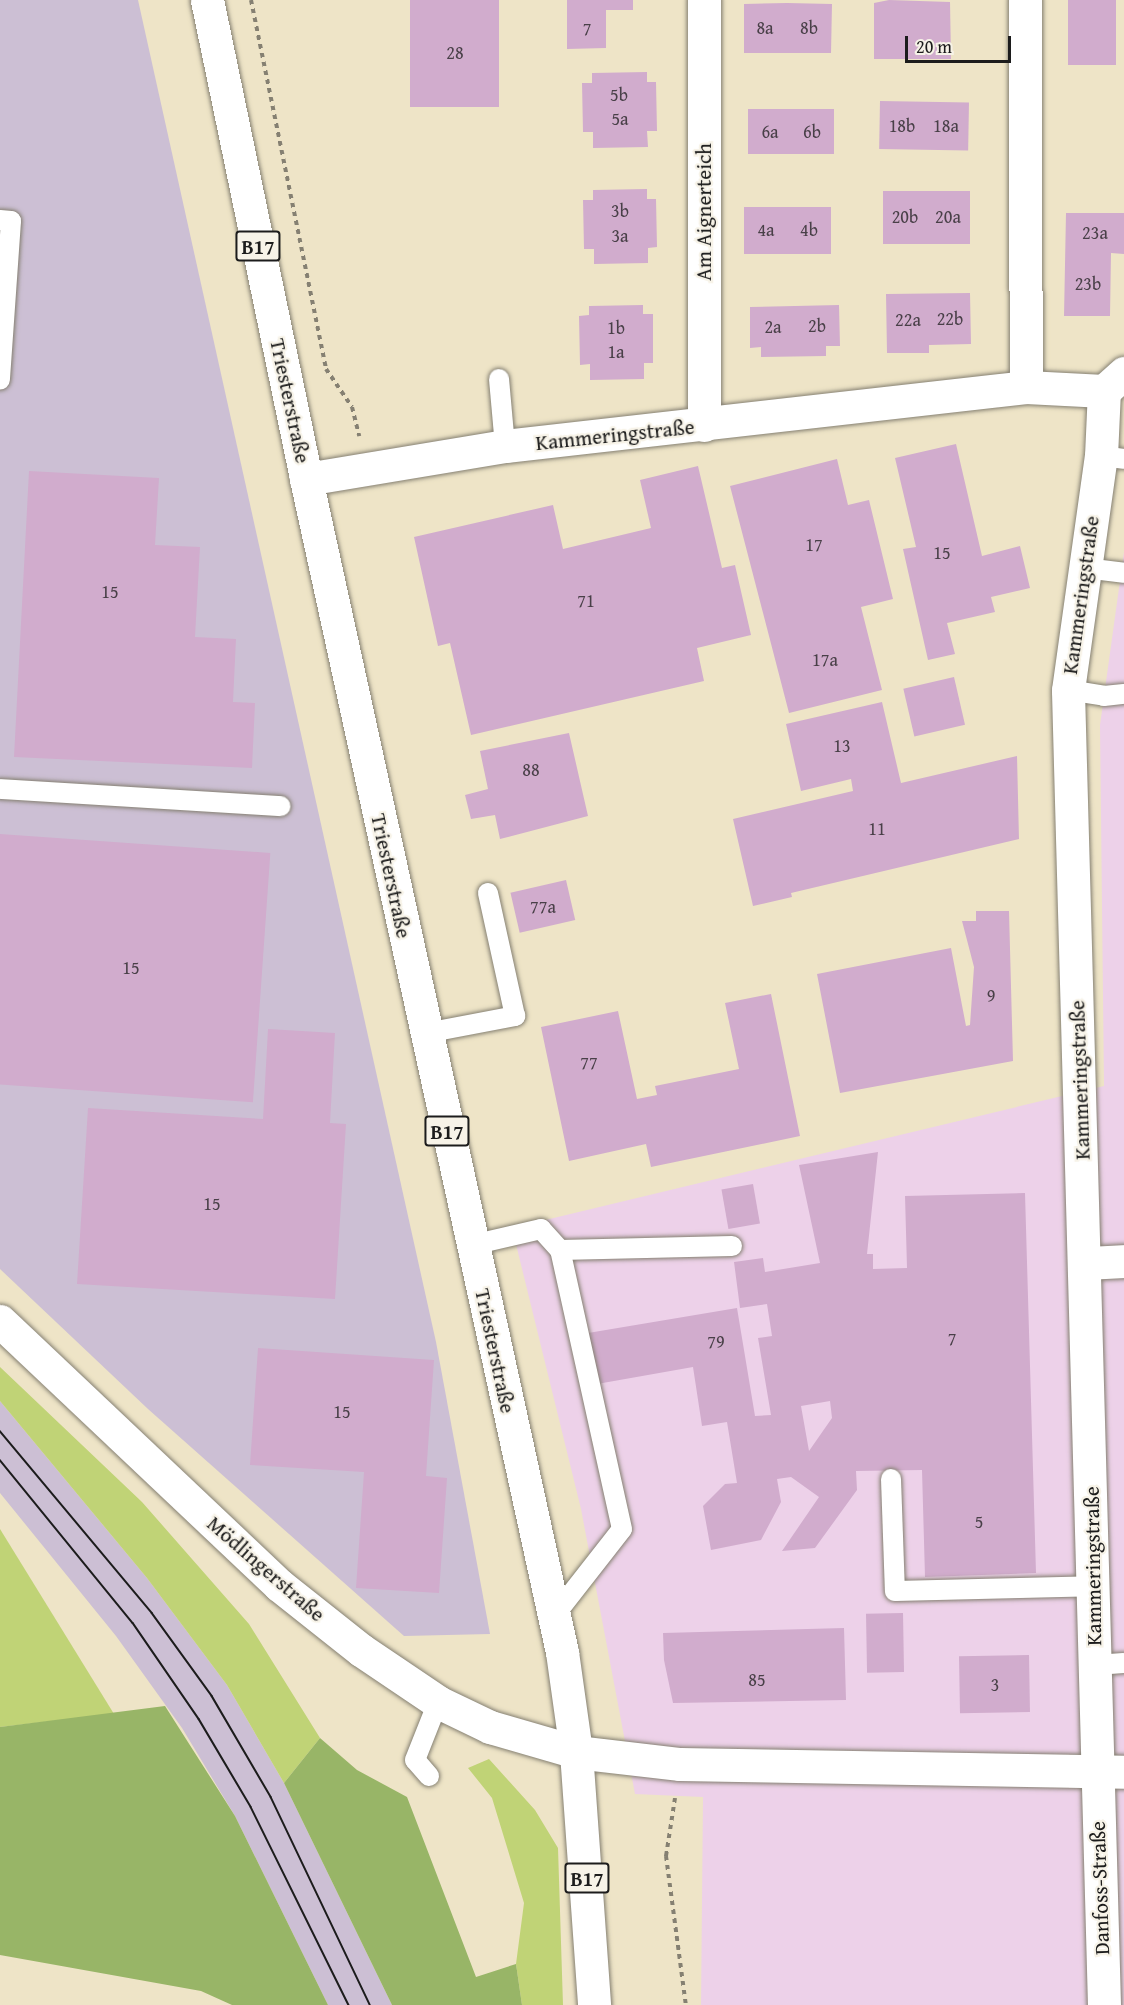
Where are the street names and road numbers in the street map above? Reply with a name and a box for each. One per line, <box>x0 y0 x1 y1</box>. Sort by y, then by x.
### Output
street label: Am Aignerteich <box>691 143 717 281</box>
road number: B17 <box>234 229 282 263</box>
street label: Triesterstraße <box>265 336 315 466</box>
street label: Kammeringstraße <box>534 414 696 456</box>
street label: Kammeringstraße <box>1057 514 1105 676</box>
street label: Triesterstraße <box>366 811 416 941</box>
street label: Kammeringstraße <box>1065 1000 1095 1160</box>
road number: B17 <box>423 1114 471 1148</box>
street label: Triesterstraße <box>470 1286 520 1416</box>
street label: Kammeringstraße <box>1079 1486 1107 1646</box>
street label: Mödlingerstraße <box>202 1511 330 1627</box>
street label: Danfoss-Straße <box>1085 1821 1115 1955</box>
road number: B17 <box>563 1861 611 1895</box>

